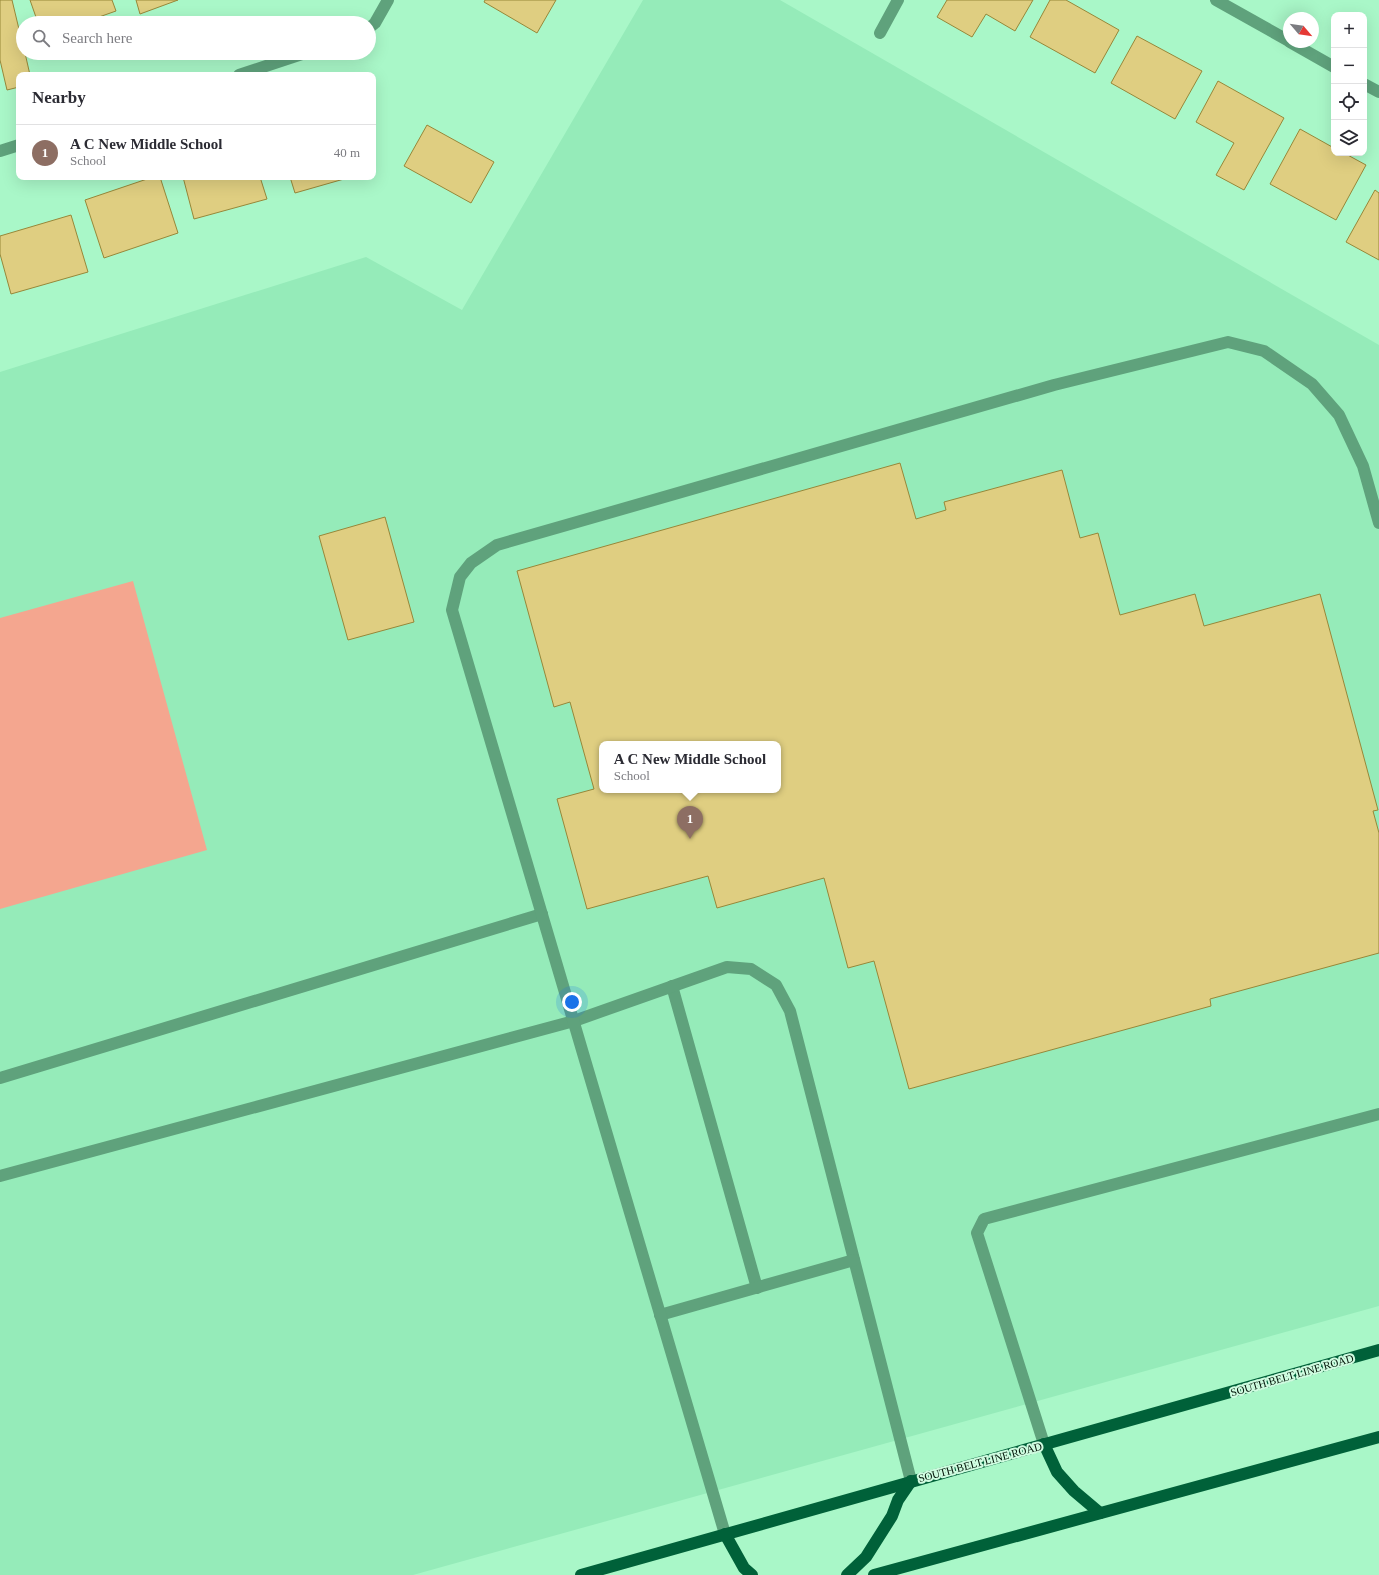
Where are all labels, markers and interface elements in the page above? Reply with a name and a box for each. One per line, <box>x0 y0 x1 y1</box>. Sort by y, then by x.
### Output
north arrow <box>1283 12 1319 48</box>
map controls <box>1331 12 1367 156</box>
button: + <box>1331 12 1367 48</box>
search box <box>16 16 376 60</box>
icon: search <box>30 27 52 49</box>
text: Search here <box>62 30 132 46</box>
button: − <box>1331 48 1367 84</box>
button: locate <box>1331 84 1367 120</box>
text: Nearby <box>32 88 86 107</box>
button: layers <box>1331 120 1367 156</box>
text: A C New Middle School <box>70 136 223 152</box>
text: 1 <box>42 145 48 160</box>
text: 40 m <box>334 145 360 160</box>
text: School <box>70 153 106 168</box>
popup <box>599 741 781 793</box>
text: A C New Middle School <box>614 751 766 767</box>
text: School <box>614 768 650 783</box>
pin: 1 <box>677 806 703 839</box>
your location <box>562 992 582 1012</box>
street label: SOUTH BELT LINE ROAD <box>1229 1352 1355 1398</box>
street label: SOUTH BELT LINE ROAD <box>917 1440 1043 1484</box>

